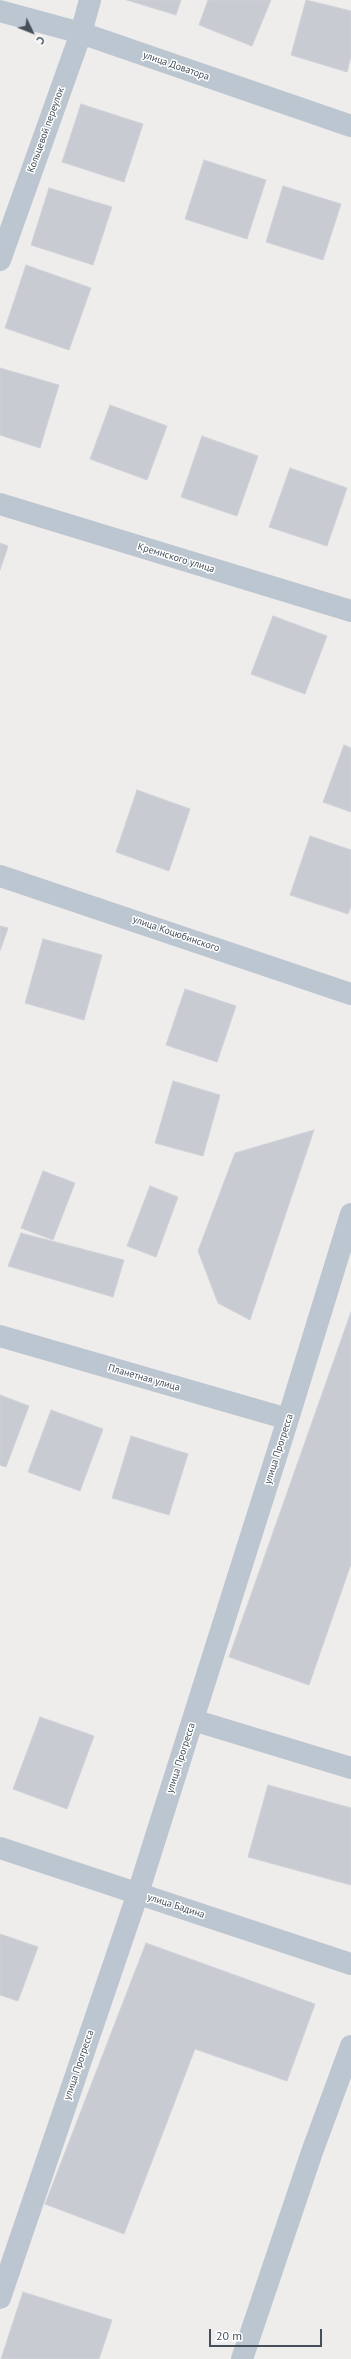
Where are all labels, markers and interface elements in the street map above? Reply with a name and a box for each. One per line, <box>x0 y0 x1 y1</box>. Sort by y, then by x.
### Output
north arrow <box>12 12 52 52</box>
text: С <box>34 33 48 47</box>
street label: улица Доватора <box>141 49 211 83</box>
street label: Кольцевой переулок <box>25 86 67 174</box>
street label: Кремнского улица <box>136 541 216 575</box>
street label: улица Коцюбинского <box>131 913 221 955</box>
street label: Планетная улица <box>107 1362 181 1394</box>
street label: улица Прогресса <box>262 1412 296 1486</box>
street label: улица Прогресса <box>164 1721 198 1795</box>
street label: улица Бадина <box>146 1891 206 1921</box>
street label: улица Прогресса <box>61 2028 97 2102</box>
scale bar <box>211 2321 324 2347</box>
text: 20 m <box>216 2328 242 2343</box>

